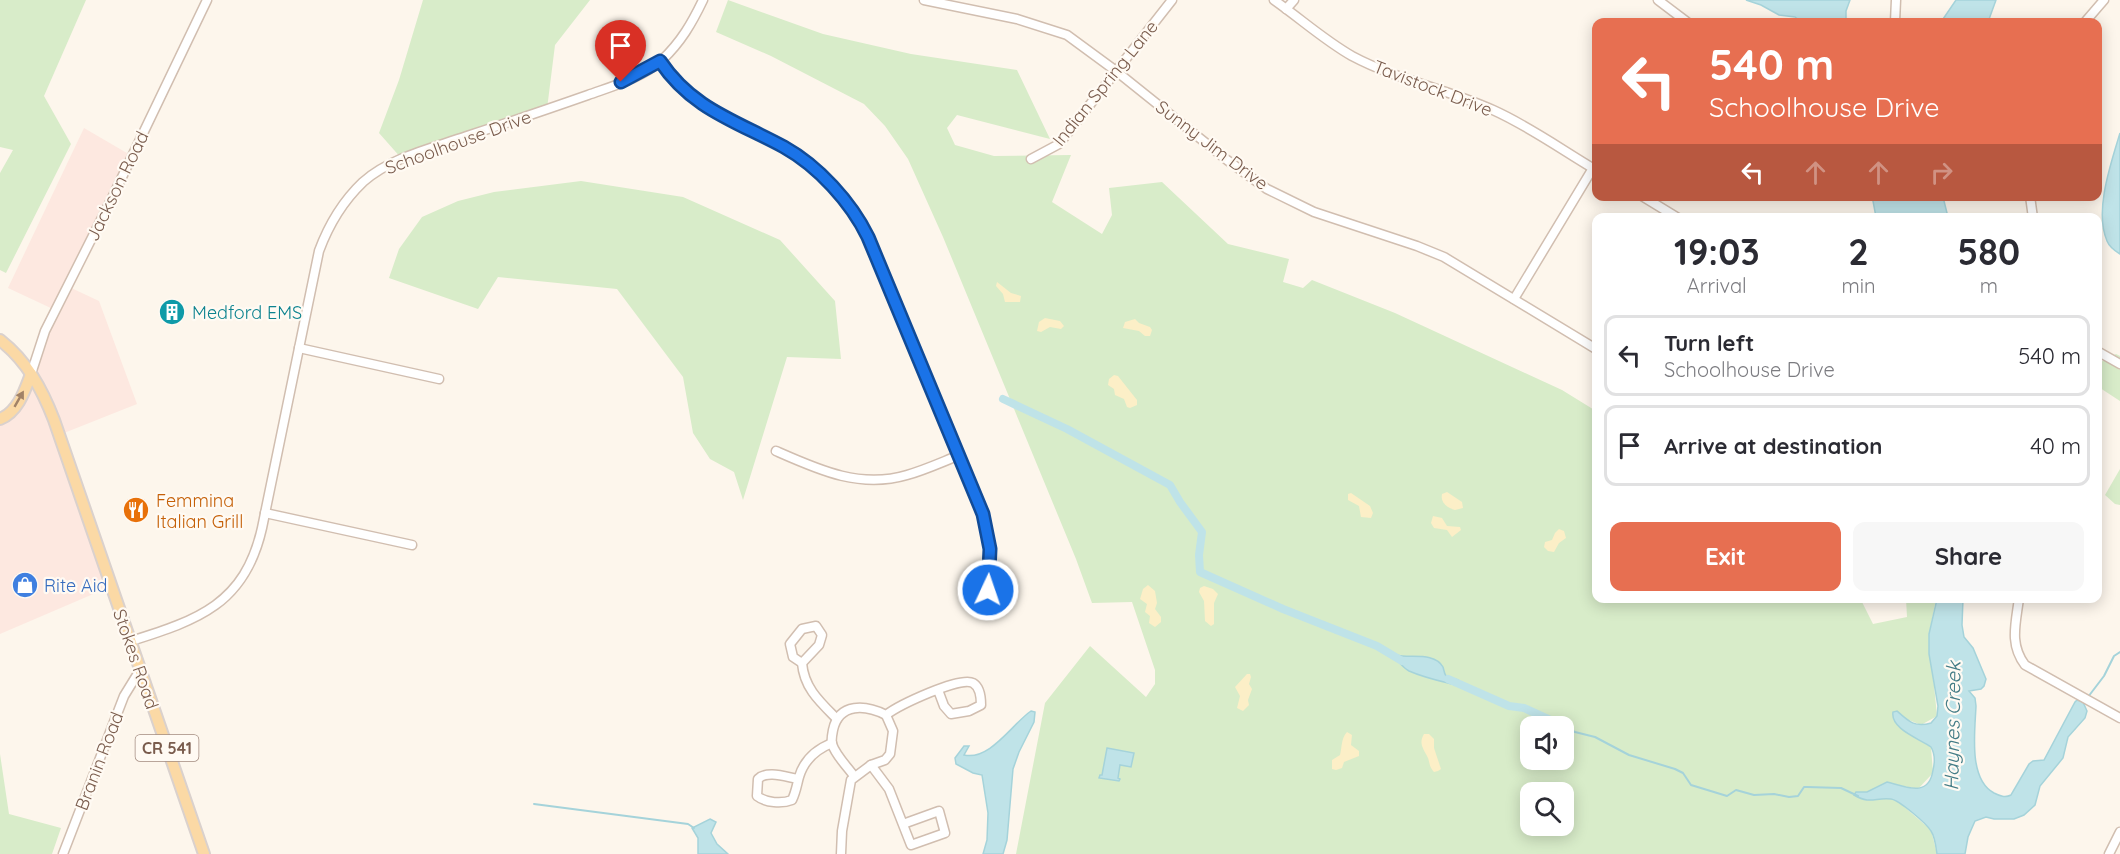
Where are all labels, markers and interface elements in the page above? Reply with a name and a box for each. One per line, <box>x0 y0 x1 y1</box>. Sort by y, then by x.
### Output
street label: Indian Spring Lane <box>1047 15 1163 151</box>
pin <box>595 20 646 82</box>
icon: arrive <box>604 29 637 62</box>
text: 540 m <box>1709 38 1834 91</box>
icon: left <box>1610 42 1688 120</box>
street label: Tavistock Drive <box>1370 55 1496 121</box>
text: Schoolhouse Drive <box>1709 90 1940 124</box>
street label: Sunny Jim Drive <box>1151 95 1273 195</box>
street label: Schoolhouse Drive <box>382 105 534 179</box>
street label: Jackson Road <box>81 127 153 245</box>
icon: left <box>1736 156 1769 189</box>
icon: ahead <box>1799 156 1832 189</box>
icon: ahead <box>1862 156 1895 189</box>
icon: right <box>1925 156 1958 189</box>
text: 19:03 <box>1674 229 1760 274</box>
text: 2 <box>1848 229 1869 274</box>
text: 580 <box>1957 229 2020 274</box>
text: Arrival <box>1687 273 1747 298</box>
text: min <box>1842 273 1876 298</box>
text: m <box>1980 273 1998 298</box>
building icon: Medford EMS <box>157 297 187 327</box>
place label: Medford EMS <box>192 301 302 324</box>
text: Turn left <box>1664 329 1754 357</box>
icon: left <box>1613 339 1646 372</box>
text: 540 m <box>2018 342 2081 370</box>
text: Schoolhouse Drive <box>1664 357 1835 382</box>
one-way arrow <box>14 391 25 407</box>
icon: arrive <box>1613 429 1646 462</box>
text: Arrive at destination <box>1664 432 1882 460</box>
text: 40 m <box>2030 432 2081 460</box>
place label: Femmina Italian Grill <box>156 489 243 533</box>
restaurant icon: Femmina Italian Grill <box>121 495 151 525</box>
button: Exit <box>1610 522 1841 591</box>
button: Share <box>1853 522 2084 591</box>
position arrow <box>956 558 1020 622</box>
shop icon: Rite Aid <box>10 570 40 600</box>
place label: Rite Aid <box>44 574 107 597</box>
street label: Stokes Road <box>108 606 164 712</box>
water label: Haynes Creek <box>1938 659 1966 791</box>
street label: Branin Road <box>70 709 128 813</box>
map controls <box>1520 716 1574 836</box>
button: sound <box>1520 716 1574 770</box>
road number: CR 541 <box>136 735 198 761</box>
button: search <box>1520 782 1574 836</box>

